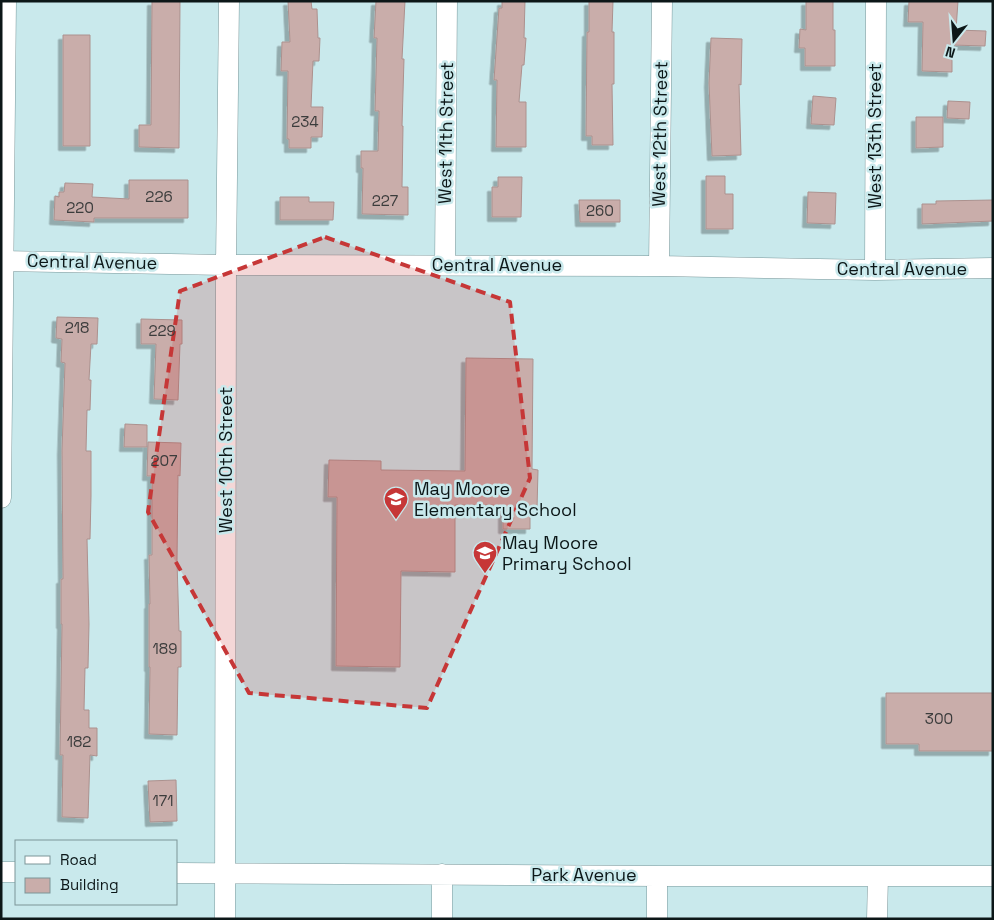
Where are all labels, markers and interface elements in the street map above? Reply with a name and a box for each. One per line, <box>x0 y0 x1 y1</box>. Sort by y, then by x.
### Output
north arrow <box>929 15 979 65</box>
text: N <box>943 42 957 62</box>
street label: West 12th Street <box>647 61 672 207</box>
street label: West 11th Street <box>433 62 458 204</box>
street label: West 13th Street <box>863 63 886 209</box>
house number: 234 <box>291 112 319 131</box>
house number: 226 <box>145 187 173 206</box>
house number: 227 <box>372 191 398 210</box>
house number: 220 <box>66 198 94 217</box>
house number: 260 <box>586 201 614 220</box>
street label: Central Avenue <box>27 249 157 274</box>
street label: Central Avenue <box>432 253 562 276</box>
street label: Central Avenue <box>837 257 967 280</box>
house number: 218 <box>65 318 89 337</box>
house number: 229 <box>148 321 176 340</box>
street label: West 10th Street <box>214 387 237 533</box>
house number: 207 <box>151 451 177 470</box>
place label: May Moore Elementary School <box>414 477 577 521</box>
school or university icon: May Moore Elementary School <box>383 486 409 520</box>
place label: May Moore Primary School <box>502 531 632 575</box>
school or university icon: May Moore Primary School <box>472 540 498 574</box>
house number: 189 <box>153 639 177 658</box>
house number: 300 <box>925 709 953 728</box>
house number: 182 <box>67 732 91 751</box>
house number: 171 <box>153 791 173 810</box>
legend <box>15 840 178 905</box>
text: Road <box>60 850 97 869</box>
street label: Park Avenue <box>531 863 637 886</box>
text: Building <box>60 875 119 894</box>

